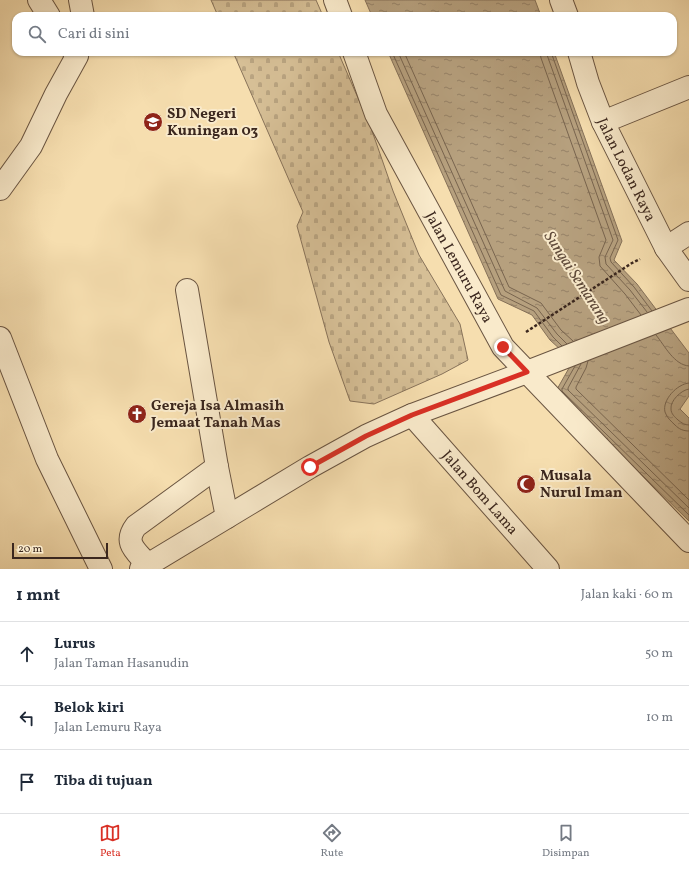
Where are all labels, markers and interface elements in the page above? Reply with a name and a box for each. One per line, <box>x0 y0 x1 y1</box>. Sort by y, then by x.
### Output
search box <box>12 12 677 56</box>
icon: search <box>26 23 48 45</box>
text: Cari di sini <box>58 24 129 45</box>
place label: SD Negeri Kuningan 03 <box>167 104 258 142</box>
school or university icon: SD Negeri Kuningan 03 <box>142 111 164 133</box>
street label: Jalan Lodan Raya <box>590 115 660 226</box>
street label: Jalan Lemuru Raya <box>419 208 497 327</box>
water label: Sungai Semarang <box>538 227 615 329</box>
route end <box>494 338 512 356</box>
place label: Gereja Isa Almasih Jemaat Tanah Mas <box>150 396 284 434</box>
church icon: Gereja Isa Almasih Jemaat Tanah Mas <box>126 403 148 425</box>
street label: Jalan Bom Lama <box>436 446 522 540</box>
route start <box>301 458 319 476</box>
place label: Musala Nurul Iman <box>540 466 623 504</box>
mosque icon: Musala Nurul Iman <box>515 473 537 495</box>
scale bar <box>12 541 108 560</box>
text: 20 m <box>18 542 42 557</box>
text: 1 mnt <box>16 584 60 607</box>
text: Jalan kaki · 60 m <box>581 586 673 604</box>
text: Lurus <box>54 634 95 655</box>
icon: ahead <box>16 643 38 665</box>
text: 50 m <box>645 645 673 663</box>
text: Jalan Taman Hasanudin <box>54 655 189 673</box>
text: Belok kiri <box>54 698 124 719</box>
icon: left <box>16 707 38 729</box>
text: 10 m <box>646 709 673 727</box>
text: Jalan Lemuru Raya <box>54 719 162 737</box>
icon: arrive <box>16 771 38 793</box>
text: Tiba di tujuan <box>54 771 153 792</box>
tab: Peta <box>99 822 121 861</box>
tab: Rute <box>320 822 343 861</box>
tab: Disimpan <box>542 822 590 861</box>

